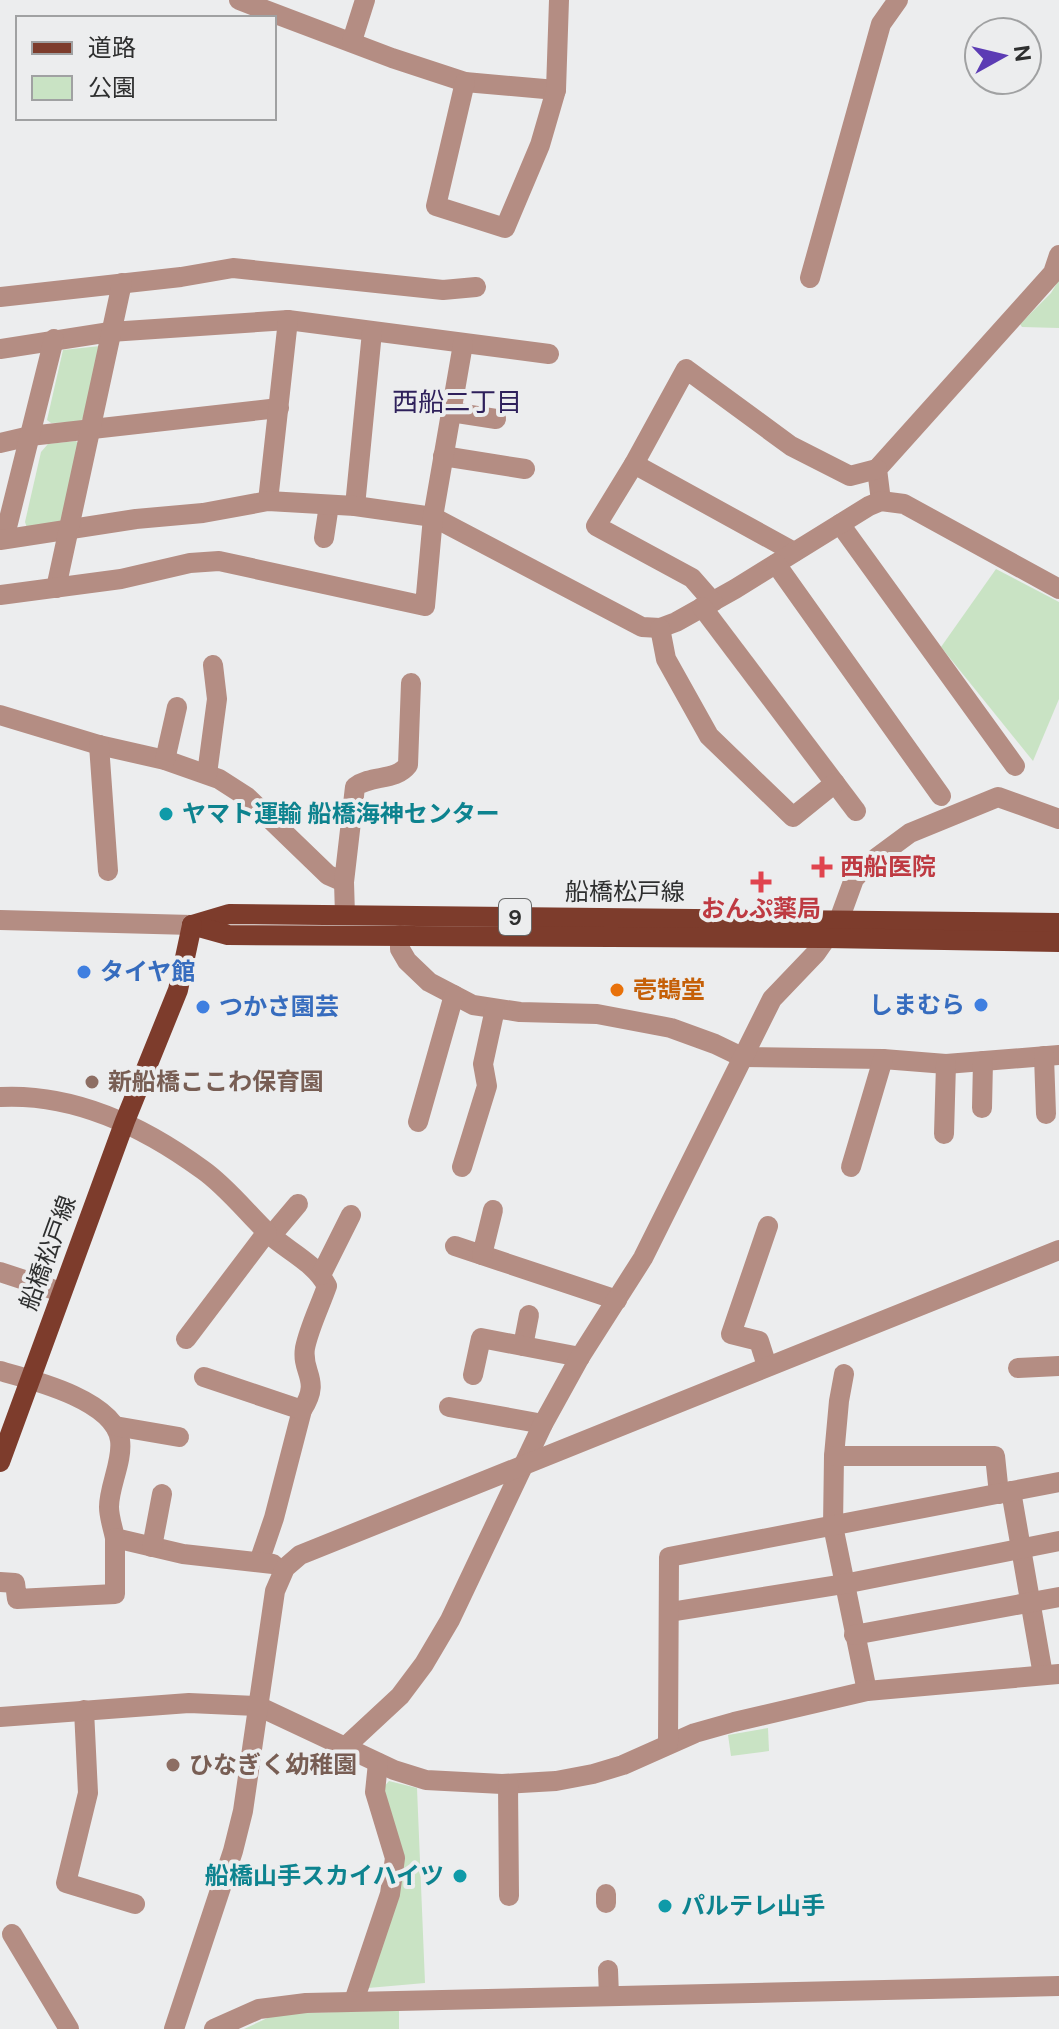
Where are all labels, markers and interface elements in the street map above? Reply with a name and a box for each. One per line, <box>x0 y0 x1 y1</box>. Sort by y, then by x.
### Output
legend <box>16 16 276 120</box>
north arrow <box>963 16 1043 96</box>
text: 道路 <box>88 32 136 63</box>
text: N <box>1007 43 1038 63</box>
text: 公園 <box>88 72 136 103</box>
district label: 西船二丁目 <box>392 385 522 419</box>
place label: ヤマト運輸 船橋海神センター <box>182 798 500 829</box>
marker: ヤマト運輸 船橋海神センター <box>157 805 175 823</box>
place label: 西船医院 <box>840 851 936 882</box>
marker: 西船医院 <box>811 856 833 878</box>
marker: おんぷ薬局 <box>752 873 770 891</box>
street label: 船橋松戸線 <box>565 876 685 907</box>
place label: おんぷ薬局 <box>701 893 821 924</box>
road number: 9 <box>499 899 531 935</box>
place label: タイヤ館 <box>100 956 195 987</box>
marker: タイヤ館 <box>75 963 93 981</box>
place label: 壱鵠堂 <box>633 974 705 1005</box>
marker: 壱鵠堂 <box>608 981 626 999</box>
place label: しまむら <box>869 989 965 1020</box>
place label: つかさ園芸 <box>219 991 339 1022</box>
marker: しまむら <box>972 996 990 1014</box>
marker: つかさ園芸 <box>194 998 212 1016</box>
place label: 新船橋ここわ保育園 <box>108 1066 324 1097</box>
marker: 新船橋ここわ保育園 <box>83 1073 101 1091</box>
street label: 船橋松戸線 <box>12 1191 83 1315</box>
place label: ひなぎく幼稚園 <box>189 1749 357 1780</box>
marker: ひなぎく幼稚園 <box>164 1756 182 1774</box>
place label: 船橋山手スカイハイツ <box>205 1860 444 1891</box>
marker: 船橋山手スカイハイツ <box>451 1867 469 1885</box>
place label: パルテレ山手 <box>681 1890 825 1921</box>
marker: パルテレ山手 <box>656 1897 674 1915</box>

